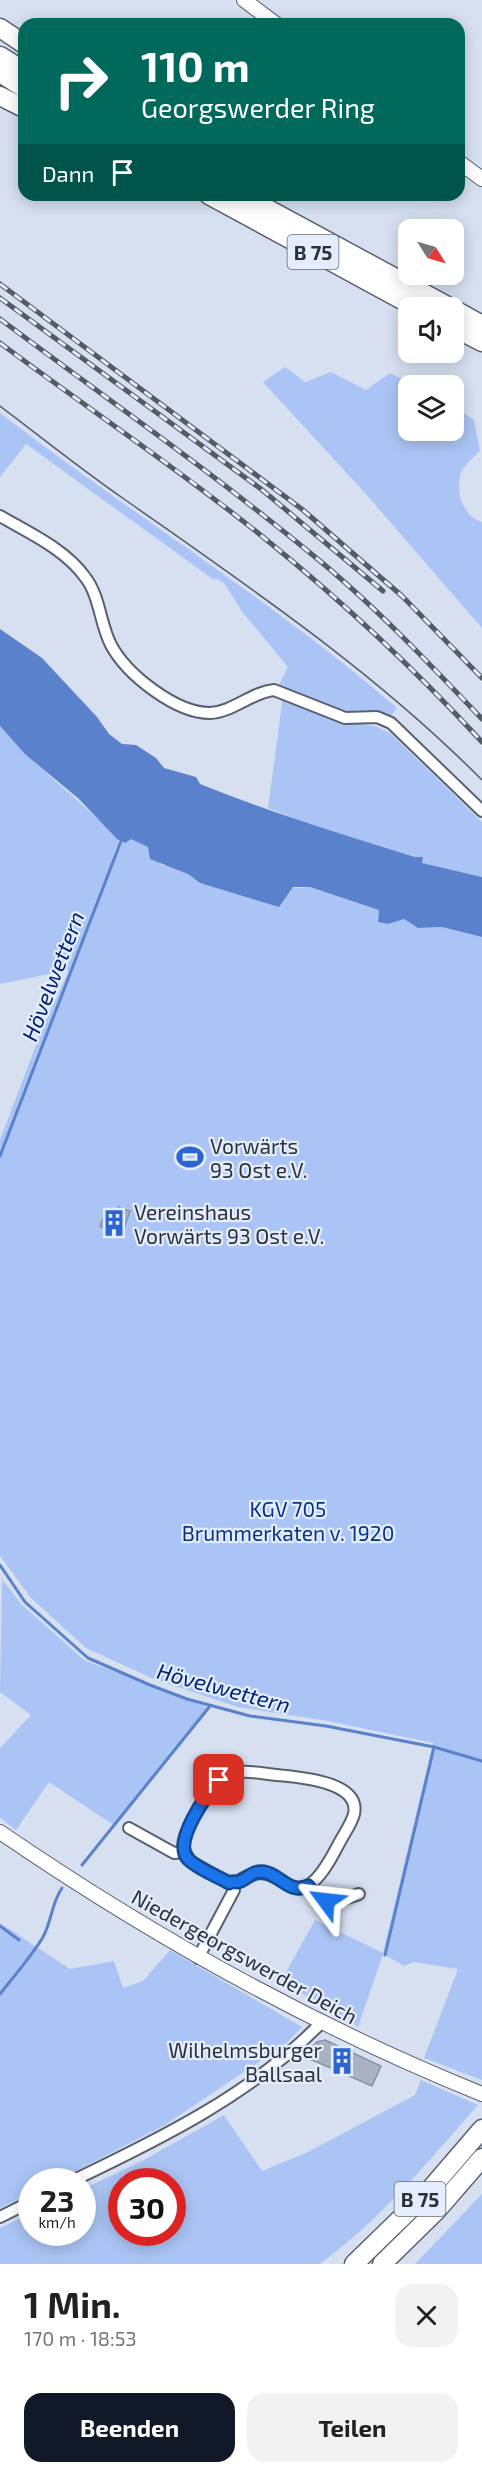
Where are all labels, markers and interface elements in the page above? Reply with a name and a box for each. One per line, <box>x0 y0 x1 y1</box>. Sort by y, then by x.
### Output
text: 110 m <box>141 40 250 90</box>
icon: right <box>42 42 120 120</box>
text: Georgswerder Ring <box>141 91 375 123</box>
icon: arrive <box>106 156 139 189</box>
text: Dann <box>42 160 94 186</box>
north arrow <box>398 219 464 285</box>
map controls <box>398 219 464 441</box>
road number: B 75 <box>288 235 338 269</box>
button: sound <box>398 297 464 363</box>
button: layers <box>398 375 464 441</box>
water label: Hövelwettern <box>15 907 89 1045</box>
place label: Vorwärts 93 Ost e.V. <box>210 1133 308 1182</box>
sports icon: Vorwärts 93 Ost e.V. <box>175 1142 205 1172</box>
place label: Vereinshaus Vorwärts 93 Ost e.V. <box>134 1199 324 1248</box>
building icon: Vereinshaus Vorwärts 93 Ost e.V. <box>99 1208 129 1238</box>
park label: KGV 705 Brummerkaten v. 1920 <box>182 1496 394 1545</box>
water label: Hövelwettern <box>155 1657 293 1717</box>
pin <box>193 1754 244 1805</box>
icon: arrive <box>202 1763 235 1796</box>
position arrow <box>294 1869 358 1933</box>
street label: Niedergeorgswerder Deich <box>128 1883 362 2029</box>
place label: Wilhelmsburger Ballsaal <box>168 2037 323 2086</box>
building icon: Wilhelmsburger Ballsaal <box>327 2046 357 2076</box>
speed limit sign: 30 <box>108 2168 186 2246</box>
text: 23 <box>40 2182 74 2218</box>
road number: B 75 <box>394 2182 446 2216</box>
text: km/h <box>38 2213 76 2231</box>
text: 1 Min. <box>24 2282 121 2325</box>
button: close <box>395 2284 458 2347</box>
text: 170 m · 18:53 <box>24 2326 137 2350</box>
button: Beenden <box>24 2393 235 2462</box>
button: Teilen <box>247 2393 458 2462</box>

